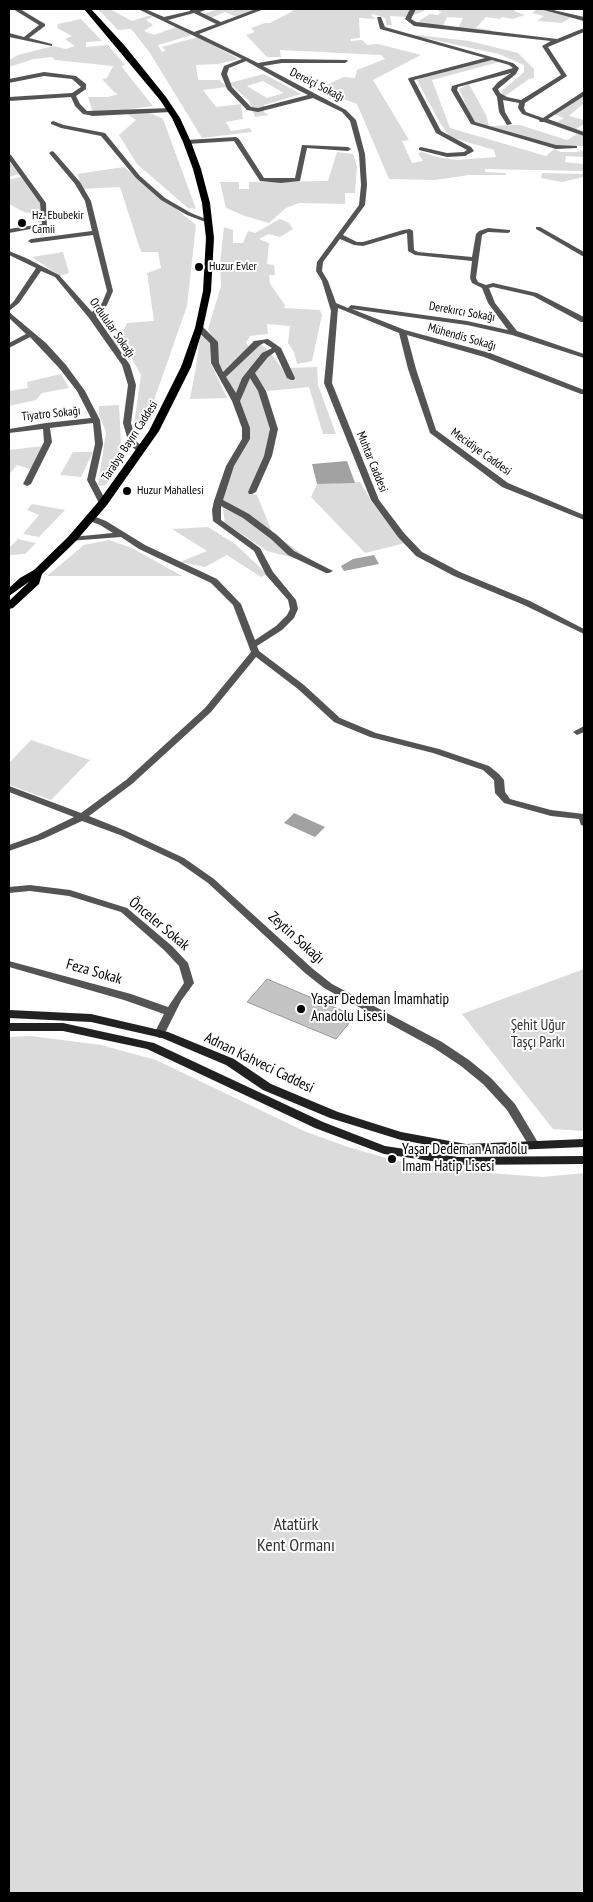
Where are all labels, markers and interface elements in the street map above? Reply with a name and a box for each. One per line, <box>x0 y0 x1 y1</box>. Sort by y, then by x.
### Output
street label: Dereiçi Sokağı <box>287 65 347 105</box>
place label: Hz. Ebubekir Camii <box>32 209 84 237</box>
marker: Hz. Ebubekir Camii <box>16 217 28 229</box>
place label: Huzur Evler <box>209 260 257 274</box>
marker: Huzur Evler <box>193 261 205 273</box>
street label: Ordulular Sokağı <box>86 295 138 361</box>
street label: Derekırcı Sokağı <box>428 299 496 325</box>
street label: Mühendis Sokağı <box>426 320 498 354</box>
street label: Tarabya Bayırı Caddesi <box>99 398 161 484</box>
street label: Tiyatro Sokağı <box>21 404 81 424</box>
street label: Mecidiye Caddesi <box>448 425 514 479</box>
street label: Muhtar Caddesi <box>353 430 391 494</box>
place label: Huzur Mahallesi <box>137 484 204 498</box>
marker: Huzur Mahallesi <box>121 485 133 497</box>
street label: Önceler Sokak <box>125 893 193 955</box>
street label: Zeytin Sokağı <box>264 908 328 968</box>
street label: Feza Sokak <box>64 955 124 989</box>
place label: Yaşar Dedeman İmamhatip Anadolu Lisesi <box>311 991 449 1026</box>
marker: Yaşar Dedeman İmamhatip Anadolu Lisesi <box>295 1003 307 1015</box>
park label: Şehit Uğur Taşçı Parkı <box>511 1017 565 1052</box>
street label: Adnan Kahveci Caddesi <box>201 1029 317 1097</box>
place label: Yaşar Dedeman Anadolu İmam Hatip Lisesi <box>402 1141 527 1176</box>
marker: Yaşar Dedeman Anadolu İmam Hatip Lisesi <box>386 1153 398 1165</box>
park label: Atatürk Kent Ormanı <box>257 1514 335 1556</box>

